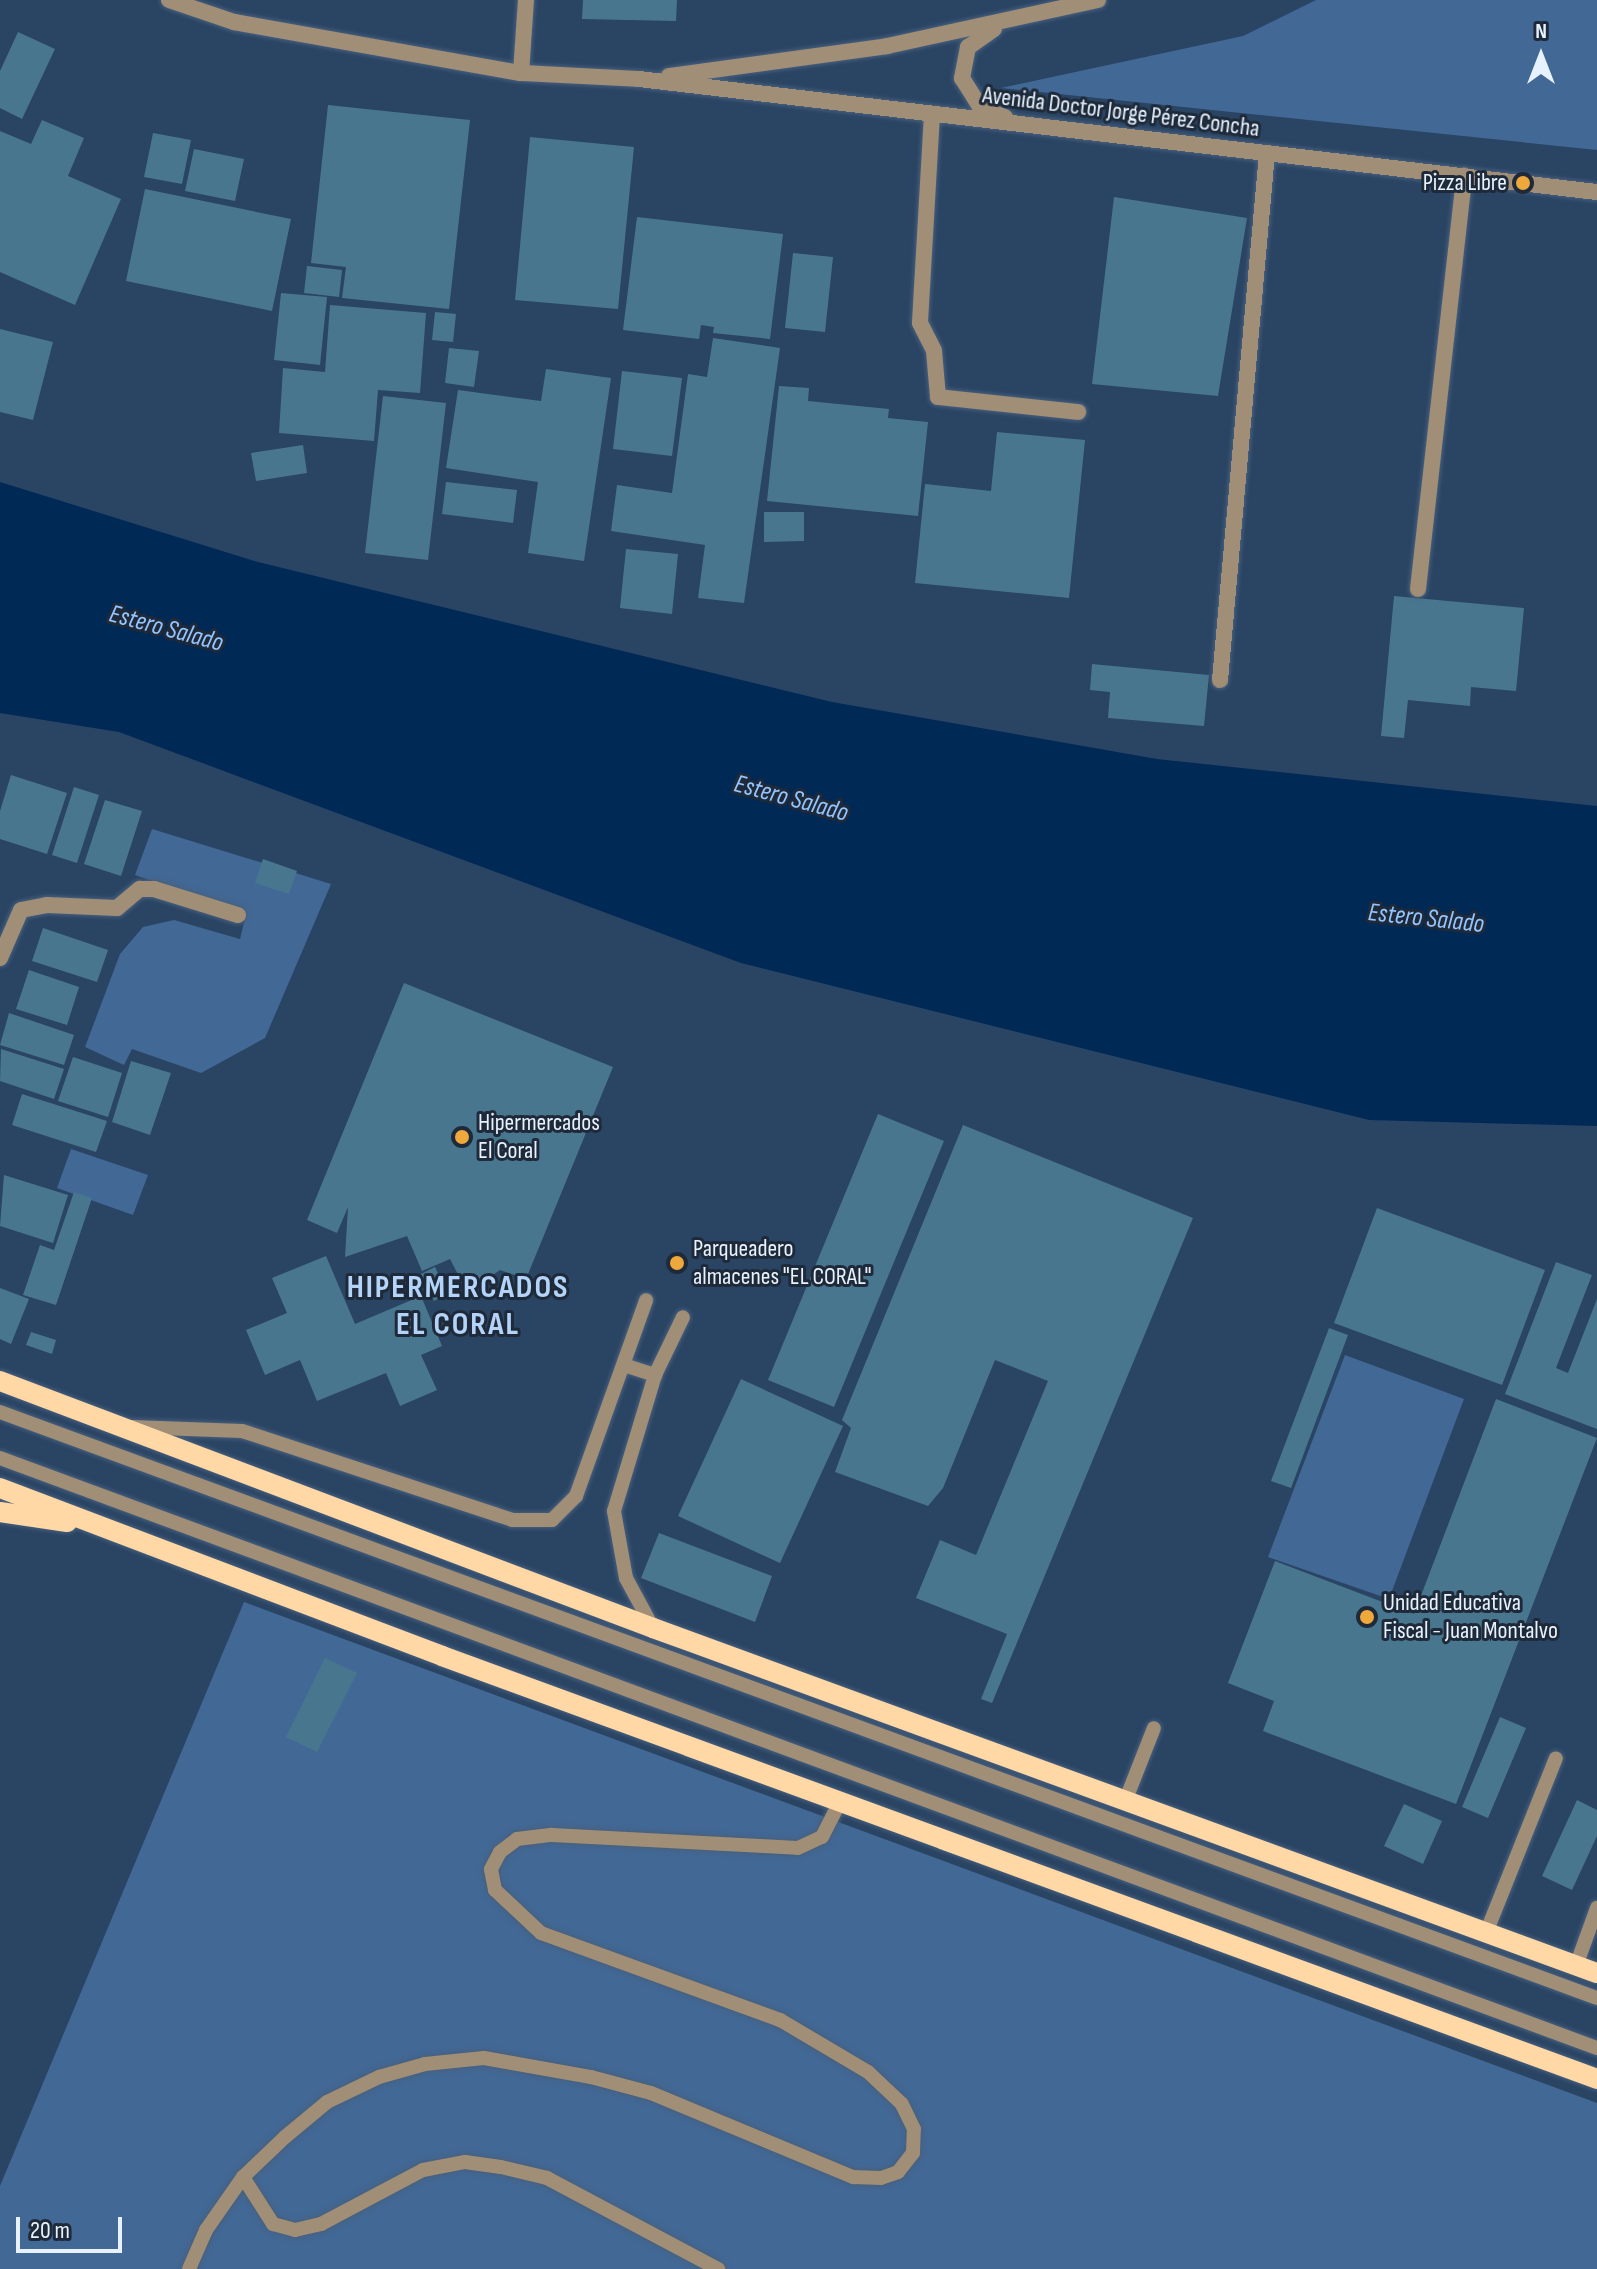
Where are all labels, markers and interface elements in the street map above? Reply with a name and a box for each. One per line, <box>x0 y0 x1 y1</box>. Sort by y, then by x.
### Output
north arrow <box>1501 16 1581 96</box>
text: N <box>1535 18 1547 45</box>
street label: Avenida Doctor Jorge Pérez Concha <box>981 81 1261 143</box>
place label: Pizza Libre <box>1423 169 1507 197</box>
marker: Pizza Libre <box>1514 174 1532 192</box>
water label: Estero Salado <box>106 599 226 659</box>
water label: Estero Salado <box>731 769 851 829</box>
water label: Estero Salado <box>1366 897 1486 941</box>
place label: Hipermercados El Coral <box>478 1109 600 1165</box>
marker: Hipermercados El Coral <box>453 1128 471 1146</box>
place label: Parqueadero almacenes "EL CORAL" <box>693 1235 871 1291</box>
marker: Parqueadero almacenes "EL CORAL" <box>668 1254 686 1272</box>
district label: HIPERMERCADOS EL CORAL <box>347 1270 569 1345</box>
place label: Unidad Educativa Fiscal - Juan Montalvo <box>1383 1589 1558 1645</box>
marker: Unidad Educativa Fiscal - Juan Montalvo <box>1358 1608 1376 1626</box>
scale bar <box>20 2201 126 2251</box>
text: 20 m <box>30 2216 70 2245</box>

